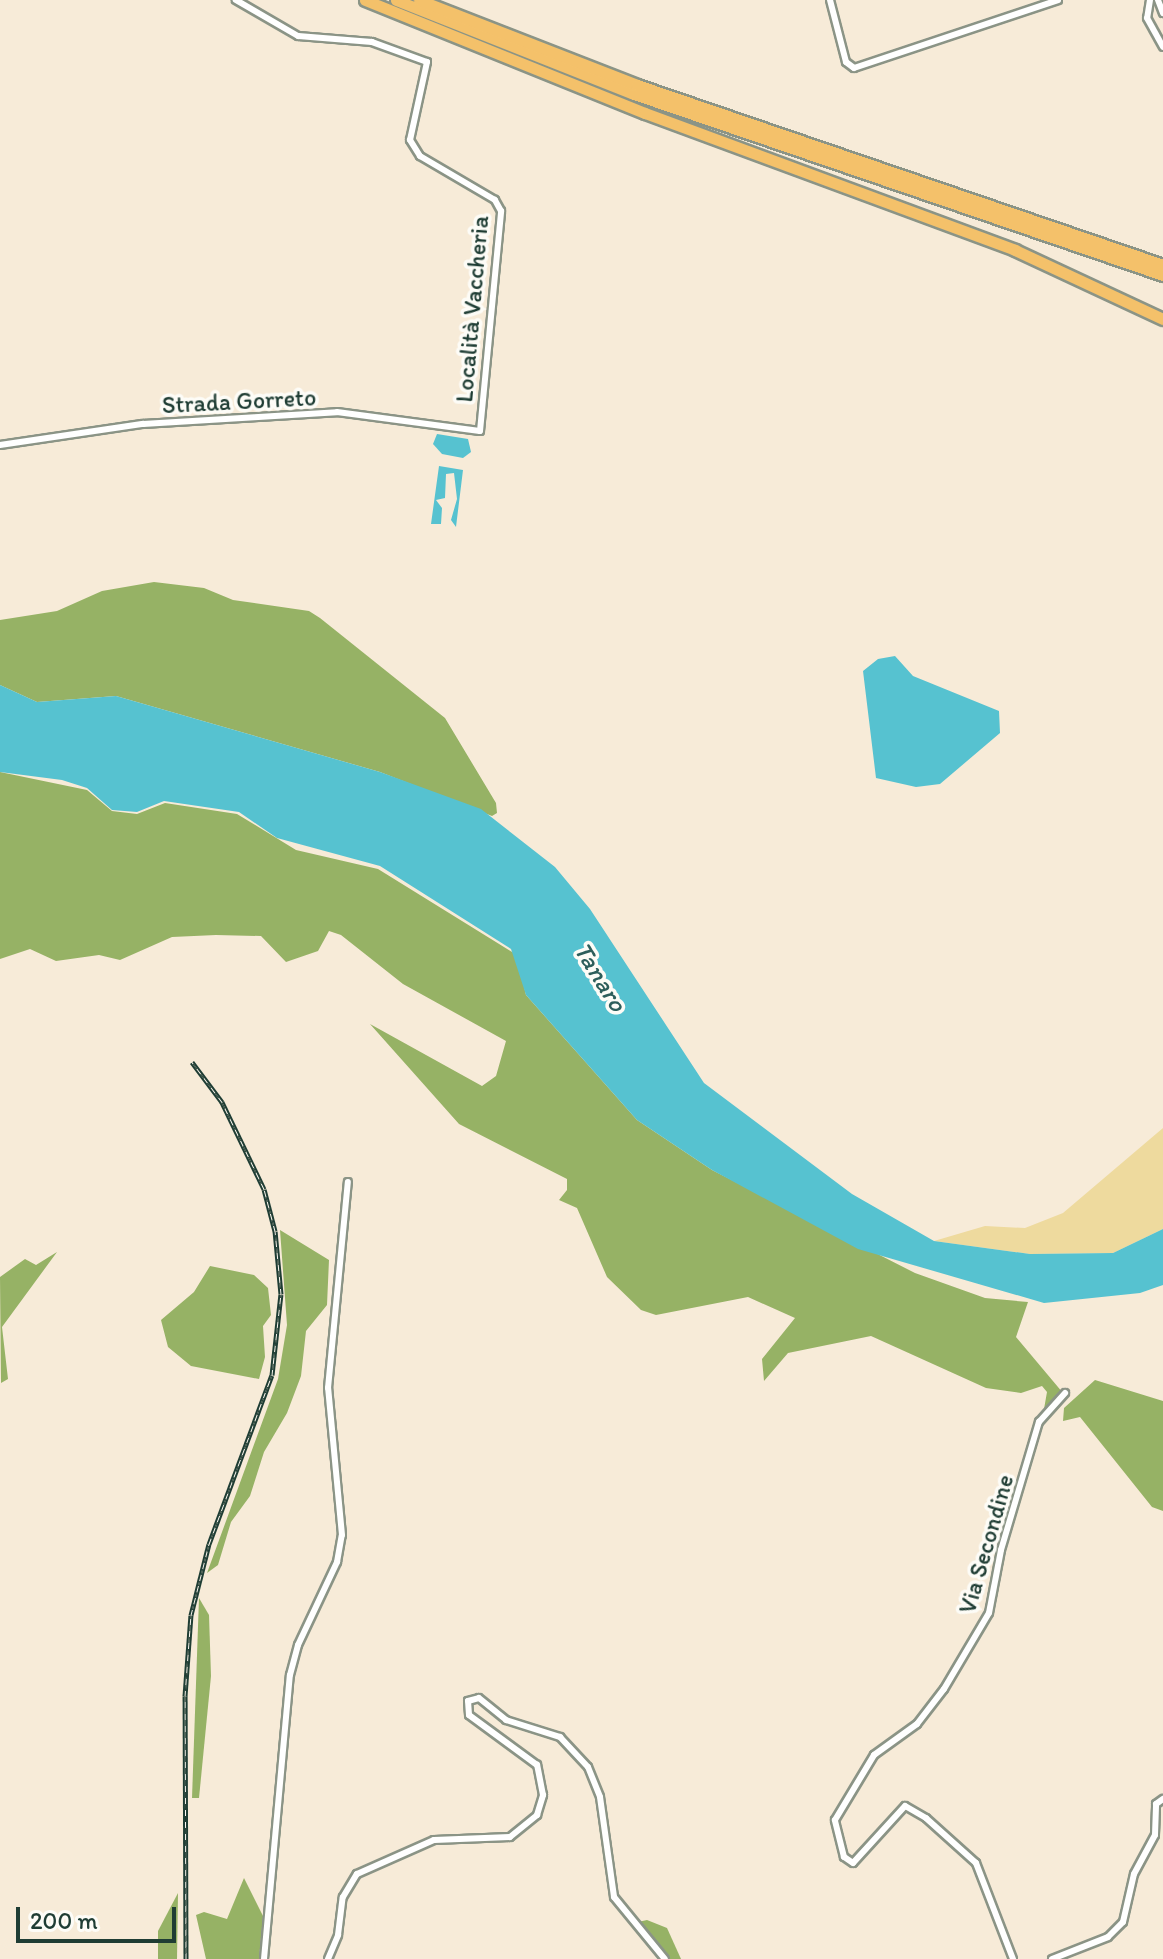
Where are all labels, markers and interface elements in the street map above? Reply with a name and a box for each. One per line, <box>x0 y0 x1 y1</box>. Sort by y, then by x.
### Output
street label: Località Vaccheria <box>449 214 495 404</box>
street label: Strada Gorreto <box>161 383 317 419</box>
water label: Tanaro <box>567 936 633 1018</box>
street label: Via Secondine <box>952 1471 1020 1617</box>
scale bar <box>20 1891 180 1941</box>
text: 200 m <box>30 1906 98 1935</box>

